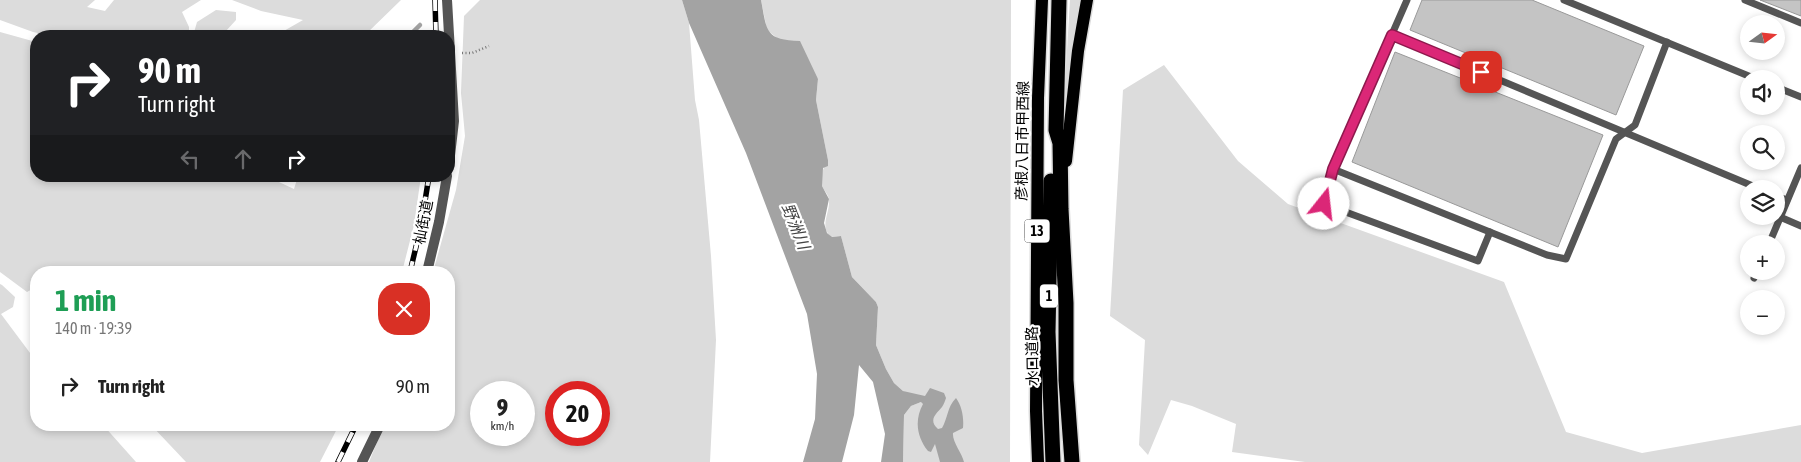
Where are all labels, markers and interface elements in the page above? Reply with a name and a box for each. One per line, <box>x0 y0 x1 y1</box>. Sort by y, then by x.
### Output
north arrow <box>1740 15 1785 60</box>
map controls <box>1740 15 1785 335</box>
icon: right <box>55 50 120 115</box>
text: 90 m <box>138 50 201 90</box>
pin <box>1460 51 1502 93</box>
icon: arrive <box>1467 58 1495 86</box>
button: sound <box>1740 70 1785 115</box>
street label: 彦根八日市甲西線 <box>1012 81 1032 201</box>
text: Turn right <box>138 91 215 117</box>
button: search <box>1740 125 1785 170</box>
icon: left <box>176 145 204 173</box>
icon: ahead <box>229 145 257 173</box>
icon: right <box>282 145 310 173</box>
position arrow <box>1297 177 1349 229</box>
button: layers <box>1740 180 1785 225</box>
street label: 杣街道 <box>410 198 436 246</box>
water label: 野洲川 <box>779 200 814 253</box>
road number: 13 <box>1024 220 1050 242</box>
button: + <box>1740 235 1785 280</box>
text: 1 min <box>55 283 116 317</box>
button: close <box>378 283 430 335</box>
road number: 1 <box>1040 284 1058 308</box>
button: − <box>1740 290 1785 335</box>
text: 140 m · 19:39 <box>55 319 132 337</box>
street label: 水口道路 <box>1023 326 1041 386</box>
icon: right <box>55 372 83 400</box>
text: Turn right <box>98 375 165 397</box>
text: 90 m <box>396 375 430 397</box>
speed limit sign: 20 <box>545 381 610 446</box>
text: 9 <box>497 393 508 421</box>
text: km/h <box>491 419 514 433</box>

